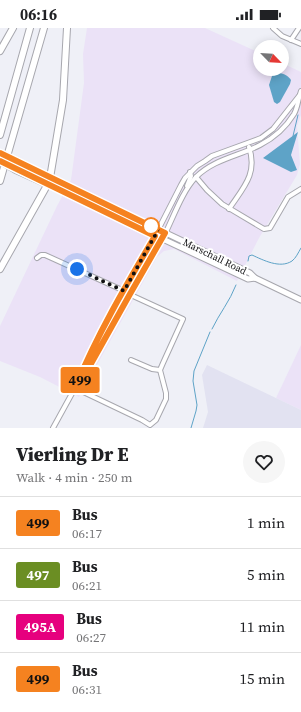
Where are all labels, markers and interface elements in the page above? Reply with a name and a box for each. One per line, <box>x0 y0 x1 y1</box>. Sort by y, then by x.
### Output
text: 06:16 <box>20 4 57 25</box>
north arrow <box>253 40 289 76</box>
map controls <box>253 40 289 76</box>
unlabelled marker <box>142 217 160 235</box>
street label: Marschall Road <box>181 235 249 278</box>
your location <box>67 259 87 279</box>
line badge: 499 <box>57 367 103 393</box>
text: 499 <box>69 370 91 390</box>
text: Vierling Dr E <box>16 441 128 467</box>
button: heart <box>243 441 285 483</box>
text: Walk · 4 min · 250 m <box>16 469 132 486</box>
text: Bus <box>72 504 98 525</box>
text: 1 min <box>247 512 285 533</box>
text: 499 <box>27 513 49 533</box>
text: 06:17 <box>72 525 102 542</box>
text: Bus <box>72 556 98 577</box>
text: 5 min <box>247 564 285 585</box>
text: 497 <box>27 565 49 585</box>
text: 06:21 <box>72 577 102 594</box>
text: Bus <box>76 608 102 629</box>
text: 11 min <box>239 616 285 637</box>
text: 495A <box>24 617 56 637</box>
text: 06:27 <box>76 629 106 646</box>
text: Bus <box>72 660 98 681</box>
text: 15 min <box>239 668 285 689</box>
text: 499 <box>27 669 49 689</box>
text: 06:31 <box>72 681 102 698</box>

